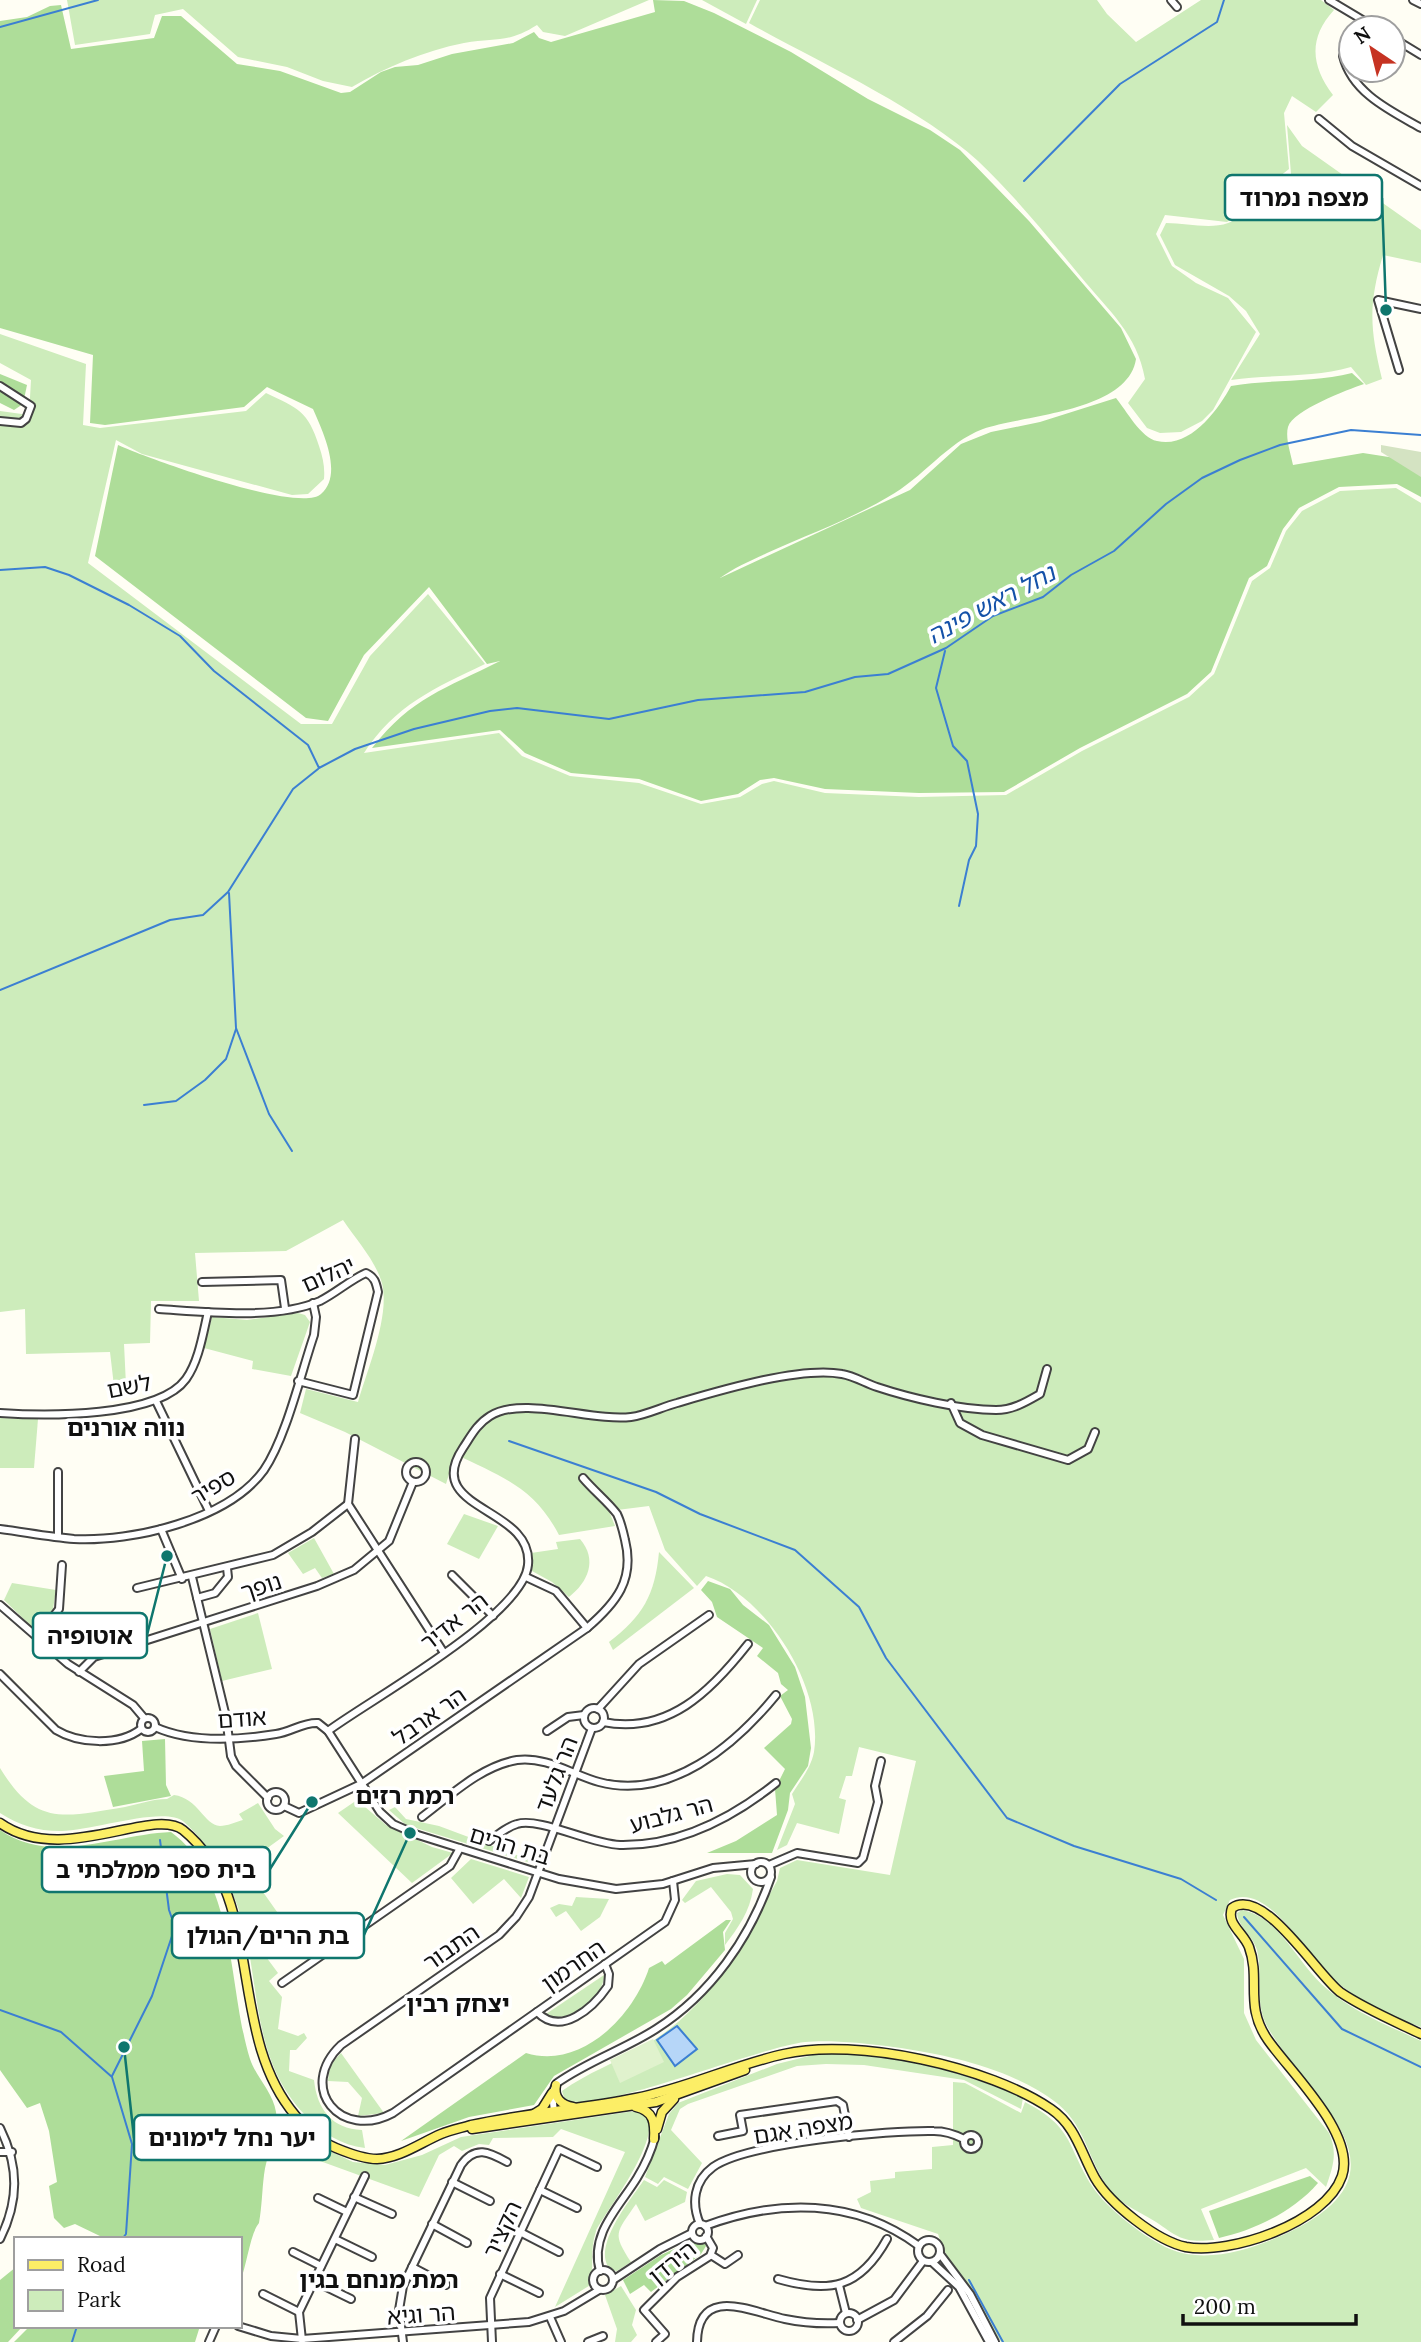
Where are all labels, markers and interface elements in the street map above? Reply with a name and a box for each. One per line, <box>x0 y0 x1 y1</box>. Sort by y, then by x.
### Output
north arrow <box>1337 14 1407 84</box>
text: N <box>1349 21 1375 49</box>
callout: מצפה נמרוד <box>1225 175 1382 220</box>
text: מצפה נמרוד <box>1239 182 1369 213</box>
water label: נחל ראש פינה <box>922 556 1062 651</box>
street label: יהלום <box>297 1250 359 1298</box>
street label: לשם <box>104 1367 154 1405</box>
district label: נווה אורנים <box>67 1412 185 1443</box>
street label: ספיר <box>186 1462 240 1510</box>
street label: נופך <box>237 1566 285 1606</box>
street label: הר אדיר <box>414 1586 494 1656</box>
callout: אוטופיה <box>33 1613 147 1658</box>
text: אוטופיה <box>47 1620 133 1651</box>
street label: הר ארבל <box>387 1680 471 1752</box>
street label: אודם <box>217 1702 267 1734</box>
street label: הר גלעד <box>528 1732 584 1816</box>
district label: רמת רזים <box>355 1780 455 1811</box>
street label: הר גלבוע <box>626 1789 716 1839</box>
street label: בת הרים <box>466 1819 554 1871</box>
callout: בית ספר ממלכתי ב <box>42 1847 270 1892</box>
text: בית ספר ממלכתי ב <box>56 1854 256 1885</box>
callout: בת הרים/הגולן <box>172 1913 364 1958</box>
street label: התבור <box>417 1917 485 1977</box>
text: בת הרים/הגולן <box>186 1920 350 1951</box>
street label: החרמון <box>536 1933 610 1997</box>
district label: יצחק רבין <box>406 1988 510 2019</box>
street label: מצפה אגם <box>751 2106 855 2150</box>
callout: יער נחל לימונים <box>134 2115 330 2160</box>
text: יער נחל לימונים <box>148 2122 316 2153</box>
street label: הקציר <box>476 2196 528 2262</box>
street label: הירדן <box>642 2234 702 2290</box>
legend <box>14 2237 242 2328</box>
text: Road <box>77 2251 126 2278</box>
district label: רמת מנחם בגין <box>299 2264 459 2295</box>
scale bar <box>1183 2282 1356 2326</box>
text: Park <box>77 2286 121 2313</box>
text: 200 m <box>1194 2293 1256 2320</box>
street label: הר וגיא <box>386 2297 456 2331</box>

